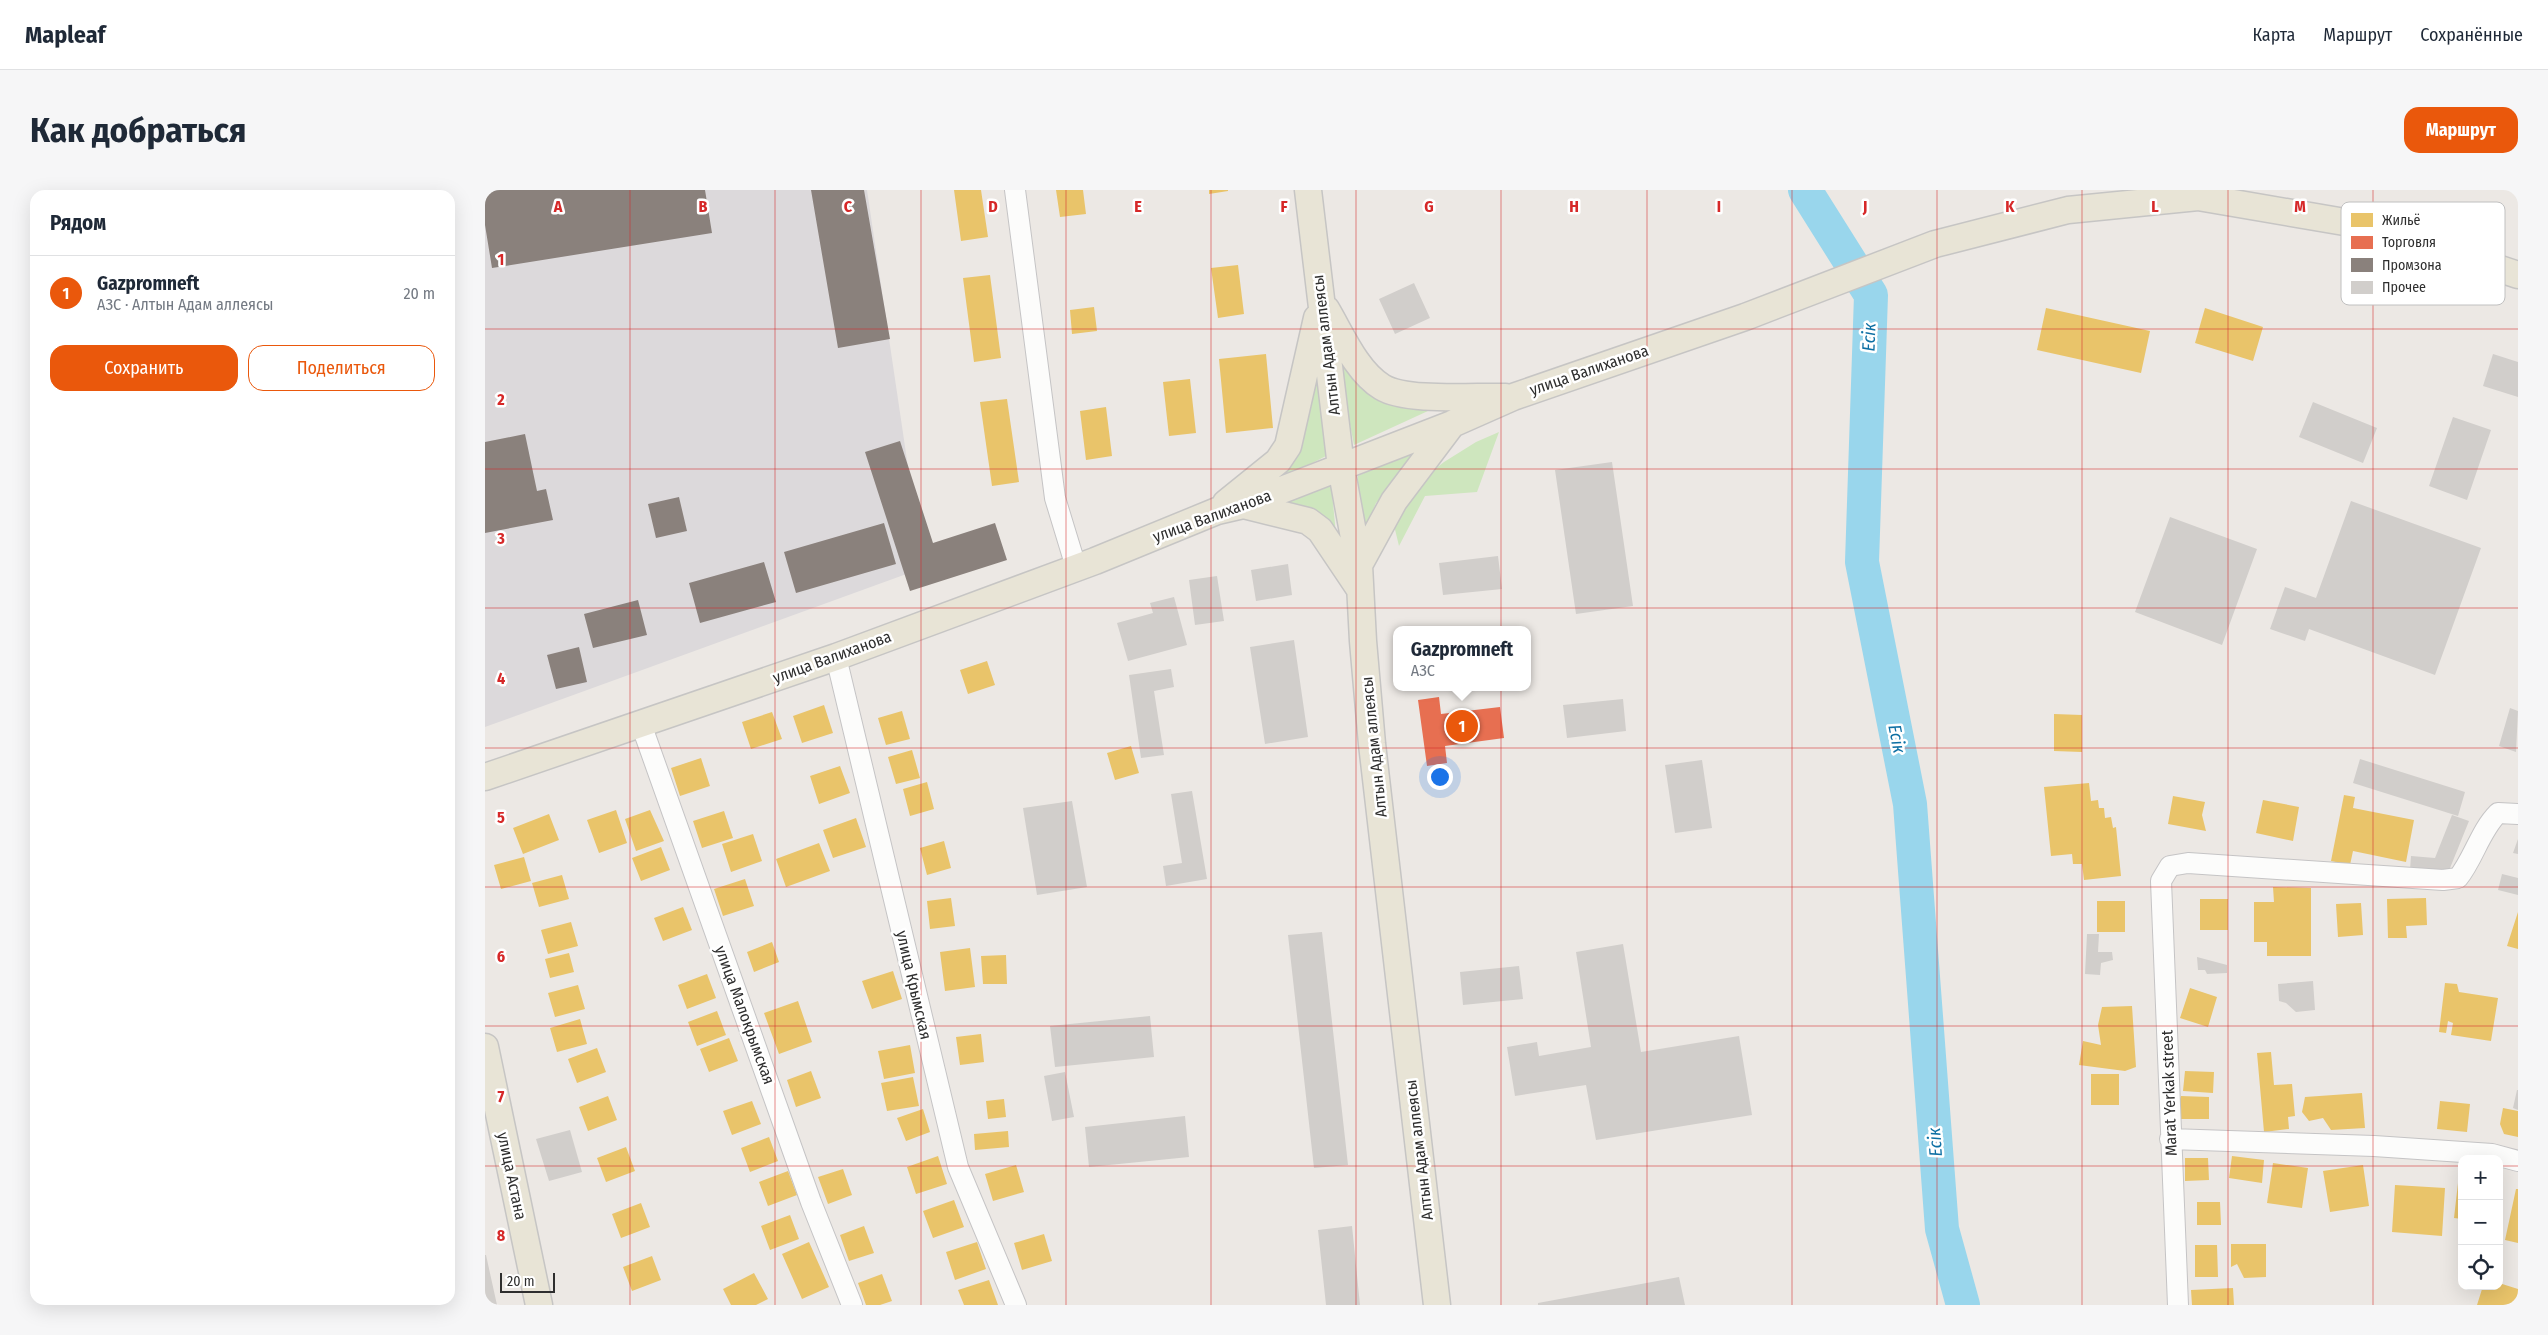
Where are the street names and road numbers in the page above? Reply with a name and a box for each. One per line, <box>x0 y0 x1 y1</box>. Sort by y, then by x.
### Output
street label: Алтын Адам аллеясы <box>1308 274 1344 416</box>
street label: улица Валиханова <box>1527 341 1651 399</box>
street label: улица Валиханова <box>1150 486 1274 546</box>
street label: улица Валиханова <box>770 627 894 687</box>
street label: Алтын Адам аллеясы <box>1357 676 1391 818</box>
street label: улица Крымская <box>892 929 936 1041</box>
street label: улица Малокрымская <box>711 943 779 1087</box>
street label: Marat Yerkak street <box>2157 1029 2181 1156</box>
street label: Алтын Адам аллеясы <box>1401 1079 1437 1221</box>
street label: улица Астана <box>493 1130 531 1222</box>

